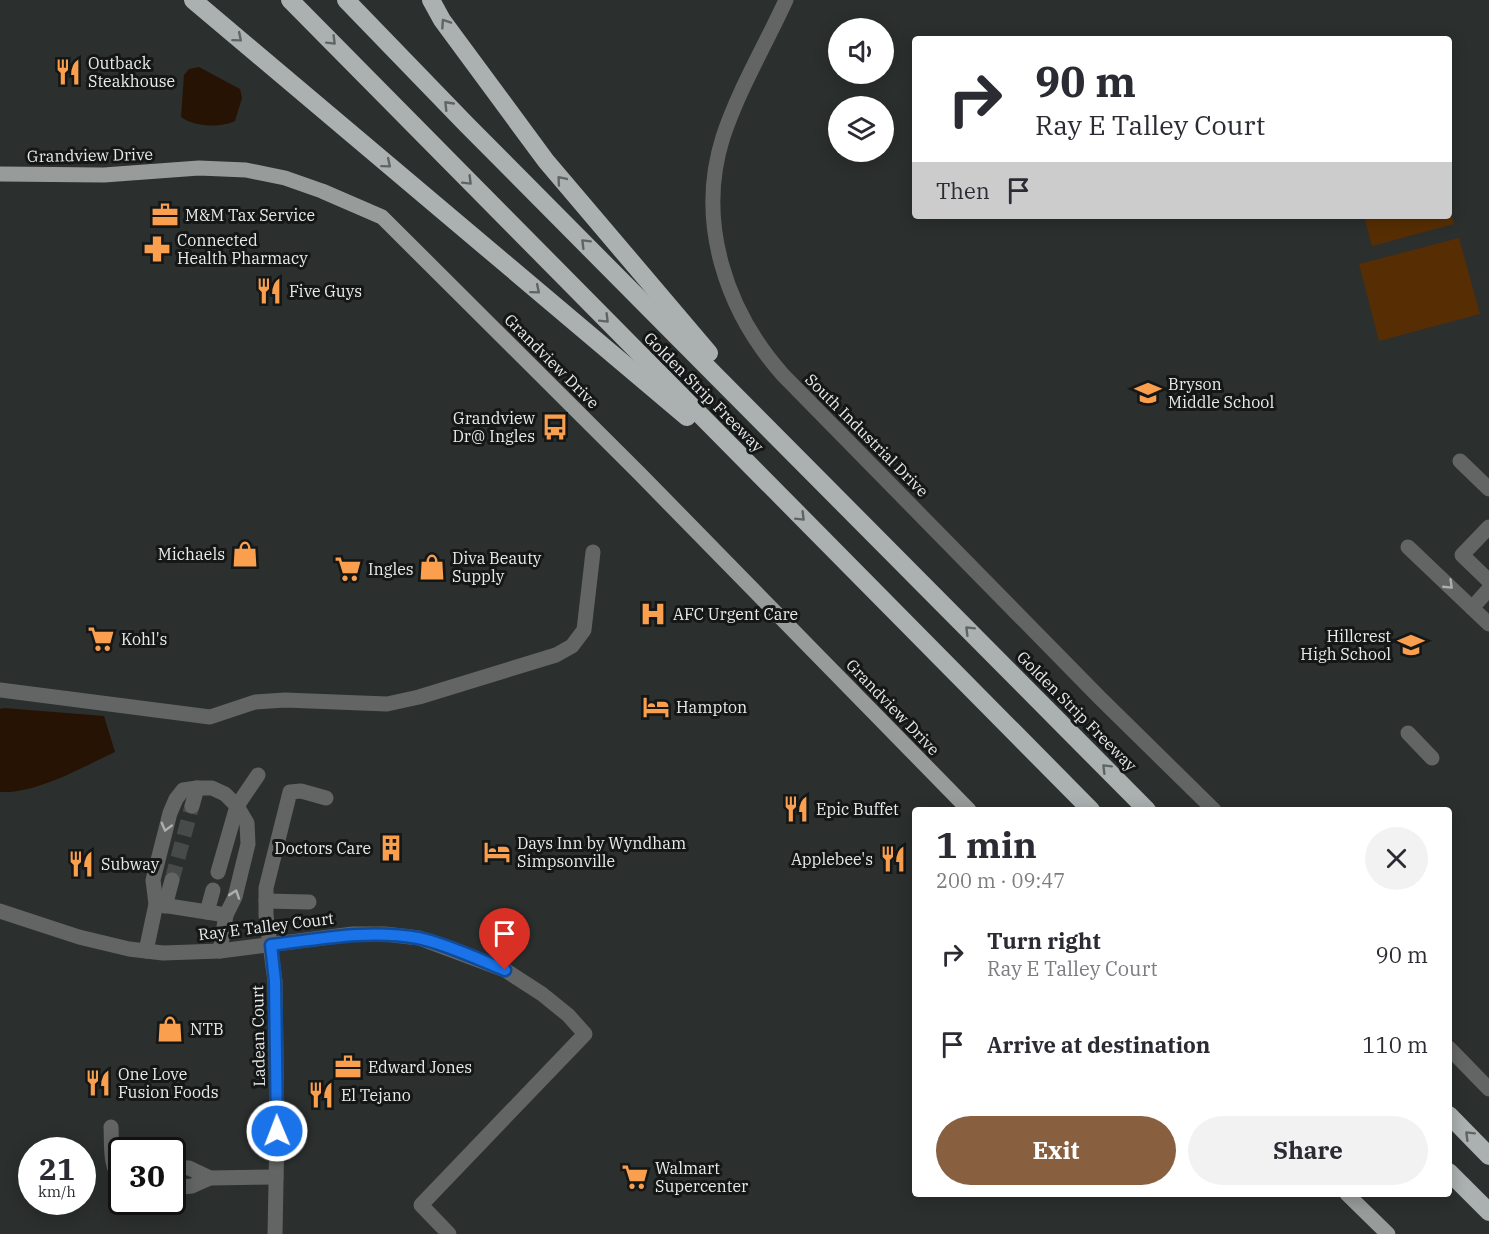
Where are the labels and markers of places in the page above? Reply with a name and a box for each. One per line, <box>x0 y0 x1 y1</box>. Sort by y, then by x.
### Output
place label: Outback Steakhouse <box>88 53 175 91</box>
restaurant icon: Outback Steakhouse <box>53 57 83 87</box>
office icon: M&M Tax Service <box>150 200 180 230</box>
place label: M&M Tax Service <box>185 205 315 225</box>
place label: Connected Health Pharmacy <box>177 230 308 268</box>
pharmacy icon: Connected Health Pharmacy <box>142 234 172 264</box>
restaurant icon: Five Guys <box>254 276 284 306</box>
place label: Five Guys <box>289 281 362 301</box>
place label: Bryson Middle School <box>1168 374 1274 412</box>
school or university icon: Bryson Middle School <box>1133 378 1163 408</box>
place label: Grandview Dr@ Ingles <box>452 408 536 446</box>
bus stop icon: Grandview Dr@ Ingles <box>540 412 570 442</box>
shop icon: Michaels <box>230 539 260 569</box>
place label: Michaels <box>158 544 225 564</box>
place label: Diva Beauty Supply <box>452 548 542 586</box>
shop icon: Diva Beauty Supply <box>417 552 447 582</box>
supermarket icon: Ingles <box>333 554 363 584</box>
place label: Ingles <box>368 559 414 579</box>
hospital icon: AFC Urgent Care <box>638 599 668 629</box>
place label: AFC Urgent Care <box>673 604 798 624</box>
supermarket icon: Kohl's <box>86 624 116 654</box>
place label: Hillcrest High School <box>1300 626 1391 664</box>
place label: Kohl's <box>121 629 167 649</box>
school or university icon: Hillcrest High School <box>1396 630 1426 660</box>
hotel icon: Hampton <box>641 692 671 722</box>
place label: Hampton <box>676 697 747 717</box>
restaurant icon: Epic Buffet <box>781 794 811 824</box>
place label: Epic Buffet <box>816 799 899 819</box>
building icon: Doctors Care <box>376 833 406 863</box>
place label: Days Inn by Wyndham Simpsonville <box>517 833 686 871</box>
hotel icon: Days Inn by Wyndham Simpsonville <box>482 837 512 867</box>
place label: Doctors Care <box>274 838 371 858</box>
restaurant icon: Applebee's <box>878 844 908 874</box>
restaurant icon: Subway <box>66 849 96 879</box>
place label: Applebee's <box>791 849 873 869</box>
place label: Subway <box>101 854 160 874</box>
pin <box>479 908 530 970</box>
shop icon: NTB <box>155 1014 185 1044</box>
place label: NTB <box>190 1019 224 1039</box>
office icon: Edward Jones <box>333 1052 363 1082</box>
place label: Edward Jones <box>368 1057 472 1077</box>
place label: One Love Fusion Foods <box>118 1064 219 1102</box>
restaurant icon: One Love Fusion Foods <box>83 1068 113 1098</box>
restaurant icon: El Tejano <box>306 1080 336 1110</box>
place label: El Tejano <box>341 1085 411 1105</box>
place label: Walmart Supercenter <box>655 1158 748 1196</box>
supermarket icon: Walmart Supercenter <box>620 1162 650 1192</box>

